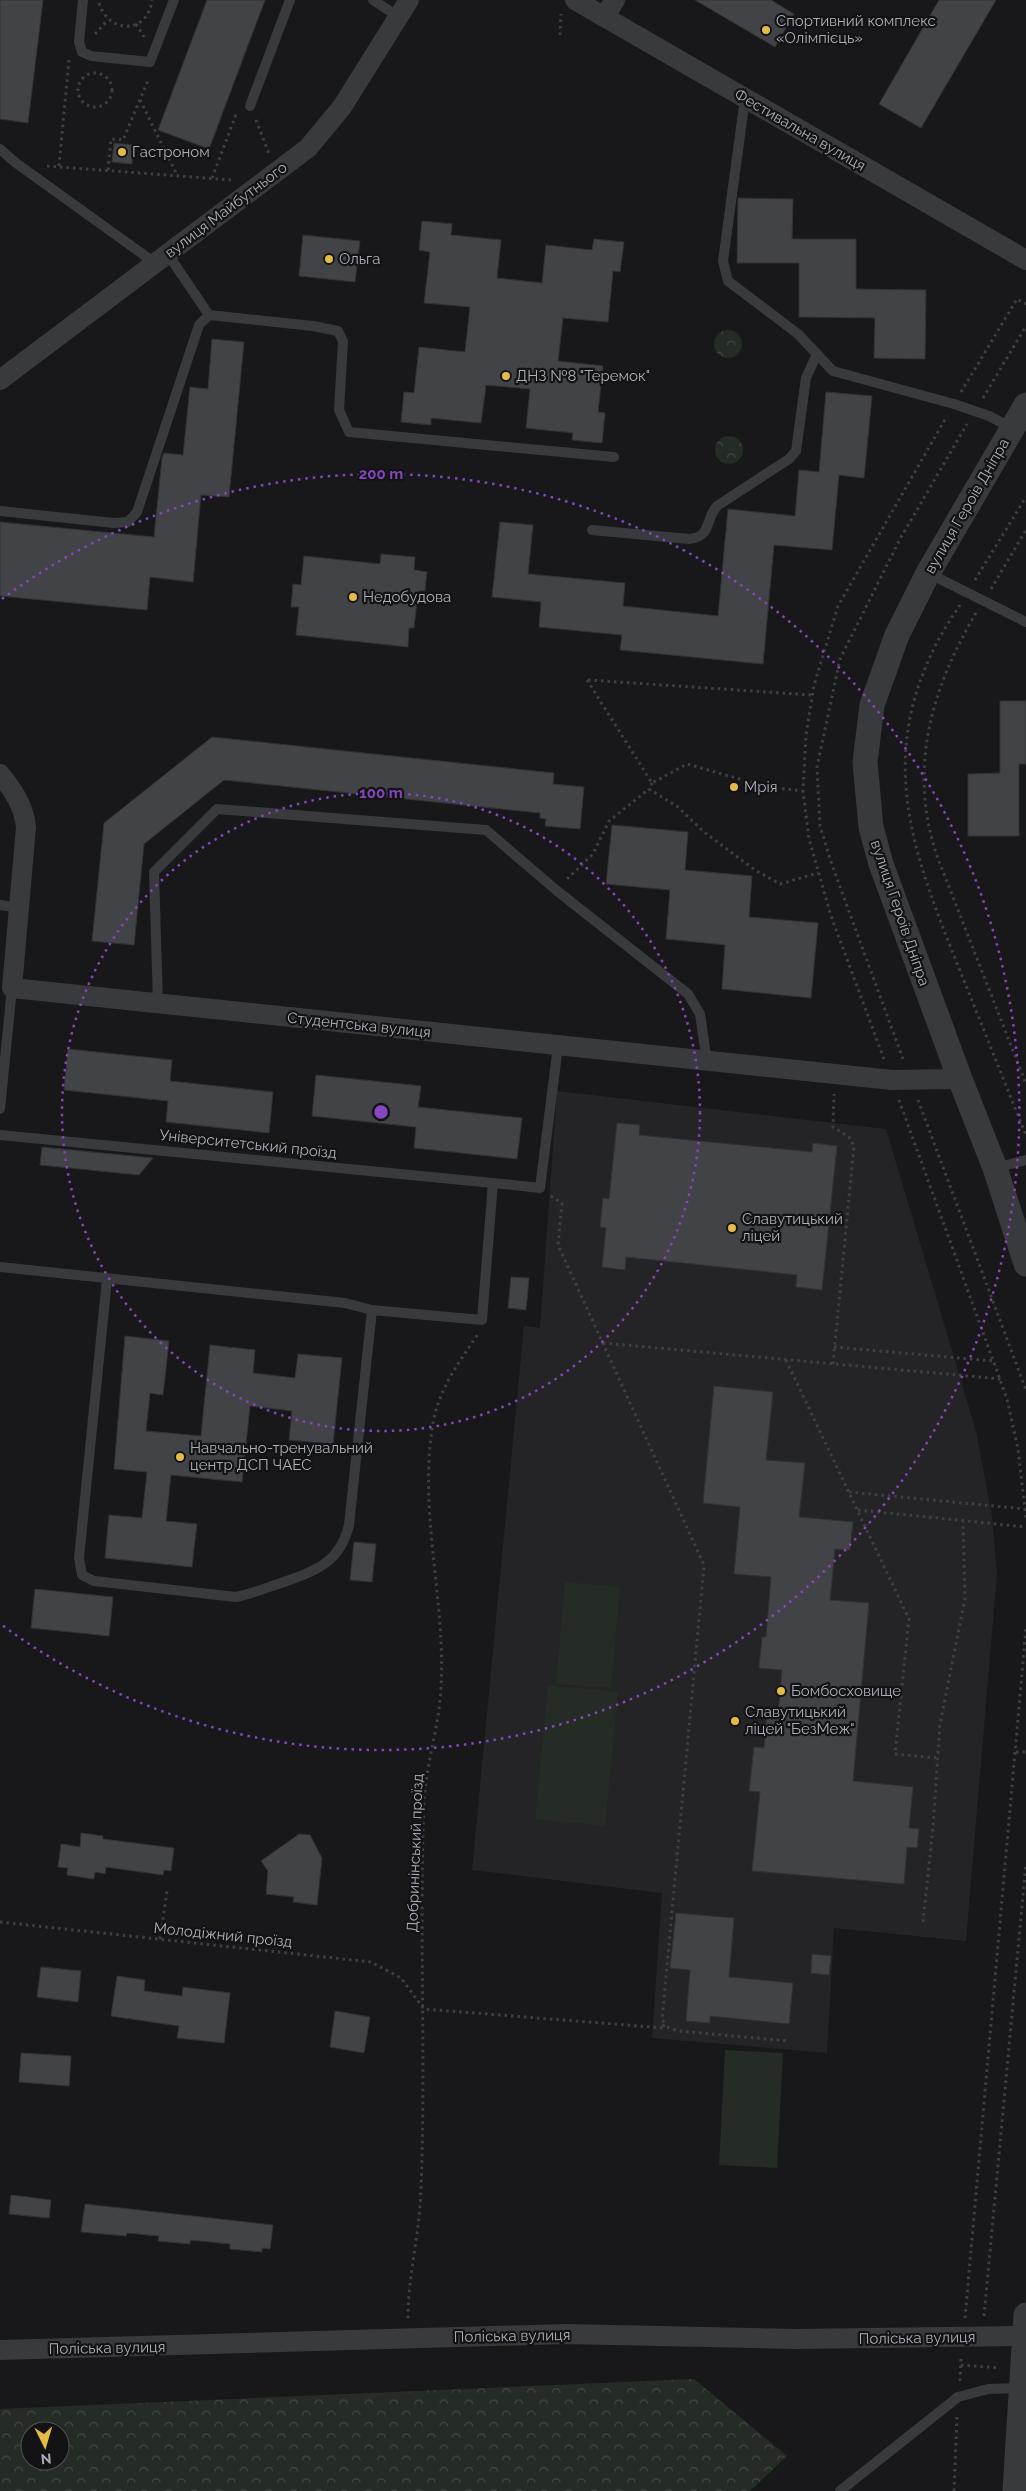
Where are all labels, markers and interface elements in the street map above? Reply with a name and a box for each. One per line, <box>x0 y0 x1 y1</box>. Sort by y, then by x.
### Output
place label: Спортивний комплекс «Олімпієць» <box>776 12 936 47</box>
marker: Спортивний комплекс «Олімпієць» <box>760 24 772 36</box>
street label: Фестивальна вулиця <box>731 85 869 175</box>
place label: Гастроном <box>132 143 210 161</box>
marker: Гастроном <box>116 146 128 158</box>
street label: вулиця Майбутнього <box>161 158 291 262</box>
place label: Ольга <box>339 250 380 268</box>
marker: Ольга <box>323 253 335 265</box>
place label: ДНЗ №8 "Теремок" <box>516 367 650 385</box>
marker: ДНЗ №8 "Теремок" <box>500 370 512 382</box>
street label: вулиця Героїв Дніпра <box>921 435 1013 577</box>
text: 200 m <box>359 465 403 483</box>
place label: Недобудова <box>363 588 451 606</box>
marker: Недобудова <box>347 591 359 603</box>
place label: Мрiя <box>744 778 777 796</box>
marker: Мрiя <box>728 781 740 793</box>
text: 100 m <box>359 784 403 802</box>
street label: вулиця Героїв Дніпра <box>867 838 933 988</box>
street label: Студентська вулиця <box>286 1009 432 1041</box>
centre of rings <box>372 1103 390 1121</box>
street label: Університетський проїзд <box>158 1126 338 1162</box>
place label: Славутицький ліцей <box>742 1210 843 1245</box>
marker: Славутицький ліцей <box>726 1222 738 1234</box>
place label: Навчально-тренувальний центр ДСП ЧАЕС <box>190 1439 373 1474</box>
marker: Навчально-тренувальний центр ДСП ЧАЕС <box>174 1451 186 1463</box>
place label: Бомбосховище <box>791 1682 901 1700</box>
marker: Бомбосховище <box>775 1685 787 1697</box>
place label: Славутицький ліцей "БезМеж" <box>745 1703 855 1738</box>
marker: Славутицький ліцей "БезМеж" <box>729 1715 741 1727</box>
street label: Добринінський проїзд <box>403 1773 427 1933</box>
street label: Молодіжний проїзд <box>153 1919 293 1951</box>
street label: Поліська вулиця <box>453 2326 571 2346</box>
street label: Поліська вулиця <box>858 2328 976 2348</box>
street label: Поліська вулиця <box>48 2338 166 2358</box>
north arrow <box>20 2421 70 2471</box>
text: N <box>40 2451 52 2467</box>

